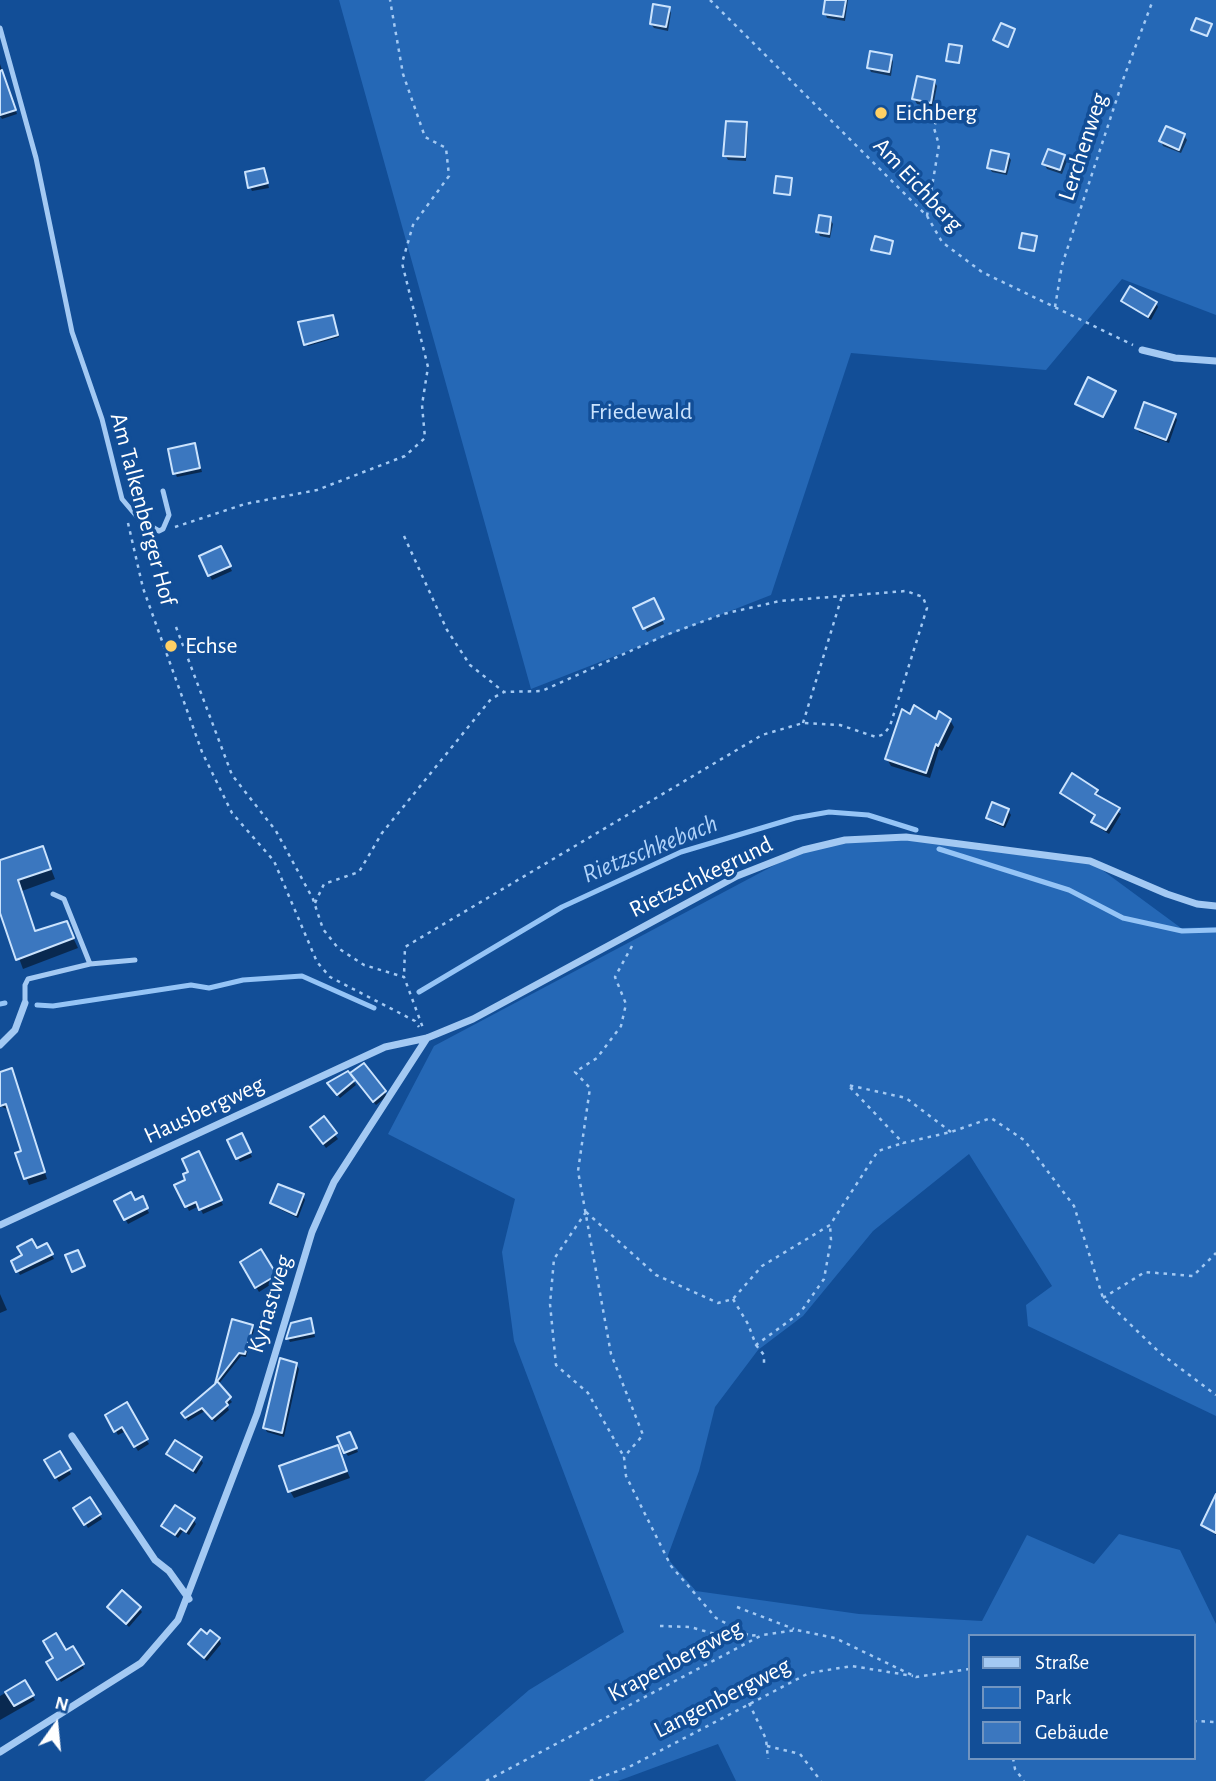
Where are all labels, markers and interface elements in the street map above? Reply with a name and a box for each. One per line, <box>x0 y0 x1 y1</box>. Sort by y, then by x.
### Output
street label: Lerchenweg <box>1052 90 1114 204</box>
place label: Eichberg <box>895 99 977 127</box>
marker: Eichberg <box>873 105 889 121</box>
street label: Am Eichberg <box>867 132 969 238</box>
park label: Friedewald <box>590 398 692 426</box>
street label: Am Talkenberger Hof <box>103 410 183 608</box>
place label: Echse <box>185 632 238 660</box>
marker: Echse <box>163 638 179 654</box>
water label: Rietzschkebach <box>578 808 722 890</box>
street label: Rietzschkegrund <box>625 830 777 924</box>
street label: Hausbergweg <box>139 1070 269 1150</box>
street label: Kynastweg <box>241 1251 299 1357</box>
street label: Krapenbergweg <box>603 1613 747 1709</box>
legend <box>968 1634 1195 1760</box>
street label: Langenbergweg <box>649 1651 795 1745</box>
text: Straße <box>1035 1652 1089 1673</box>
text: Park <box>1035 1687 1071 1708</box>
north arrow <box>21 1690 91 1760</box>
text: N <box>53 1693 70 1715</box>
text: Gebäude <box>1035 1722 1109 1743</box>

